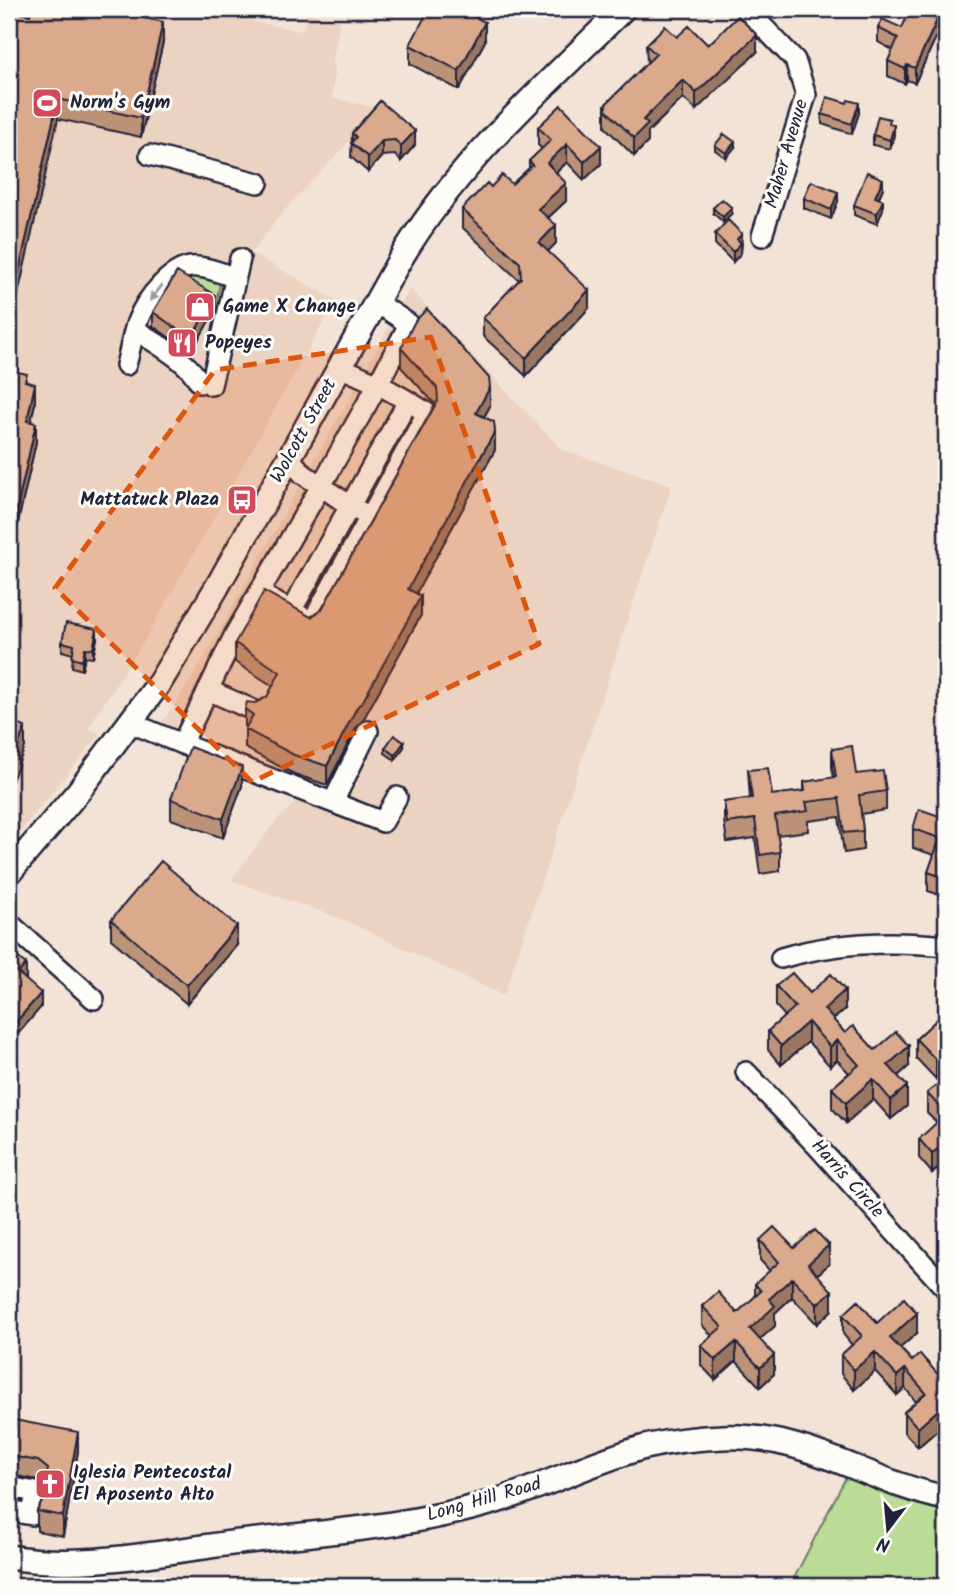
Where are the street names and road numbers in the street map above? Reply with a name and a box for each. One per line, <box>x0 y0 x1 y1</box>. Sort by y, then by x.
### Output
street label: Maher Avenue <box>757 95 817 212</box>
street label: Wolcott Street <box>263 373 345 489</box>
street label: Harris Circle <box>803 1132 891 1226</box>
street label: Long Hill Road <box>423 1469 545 1531</box>

